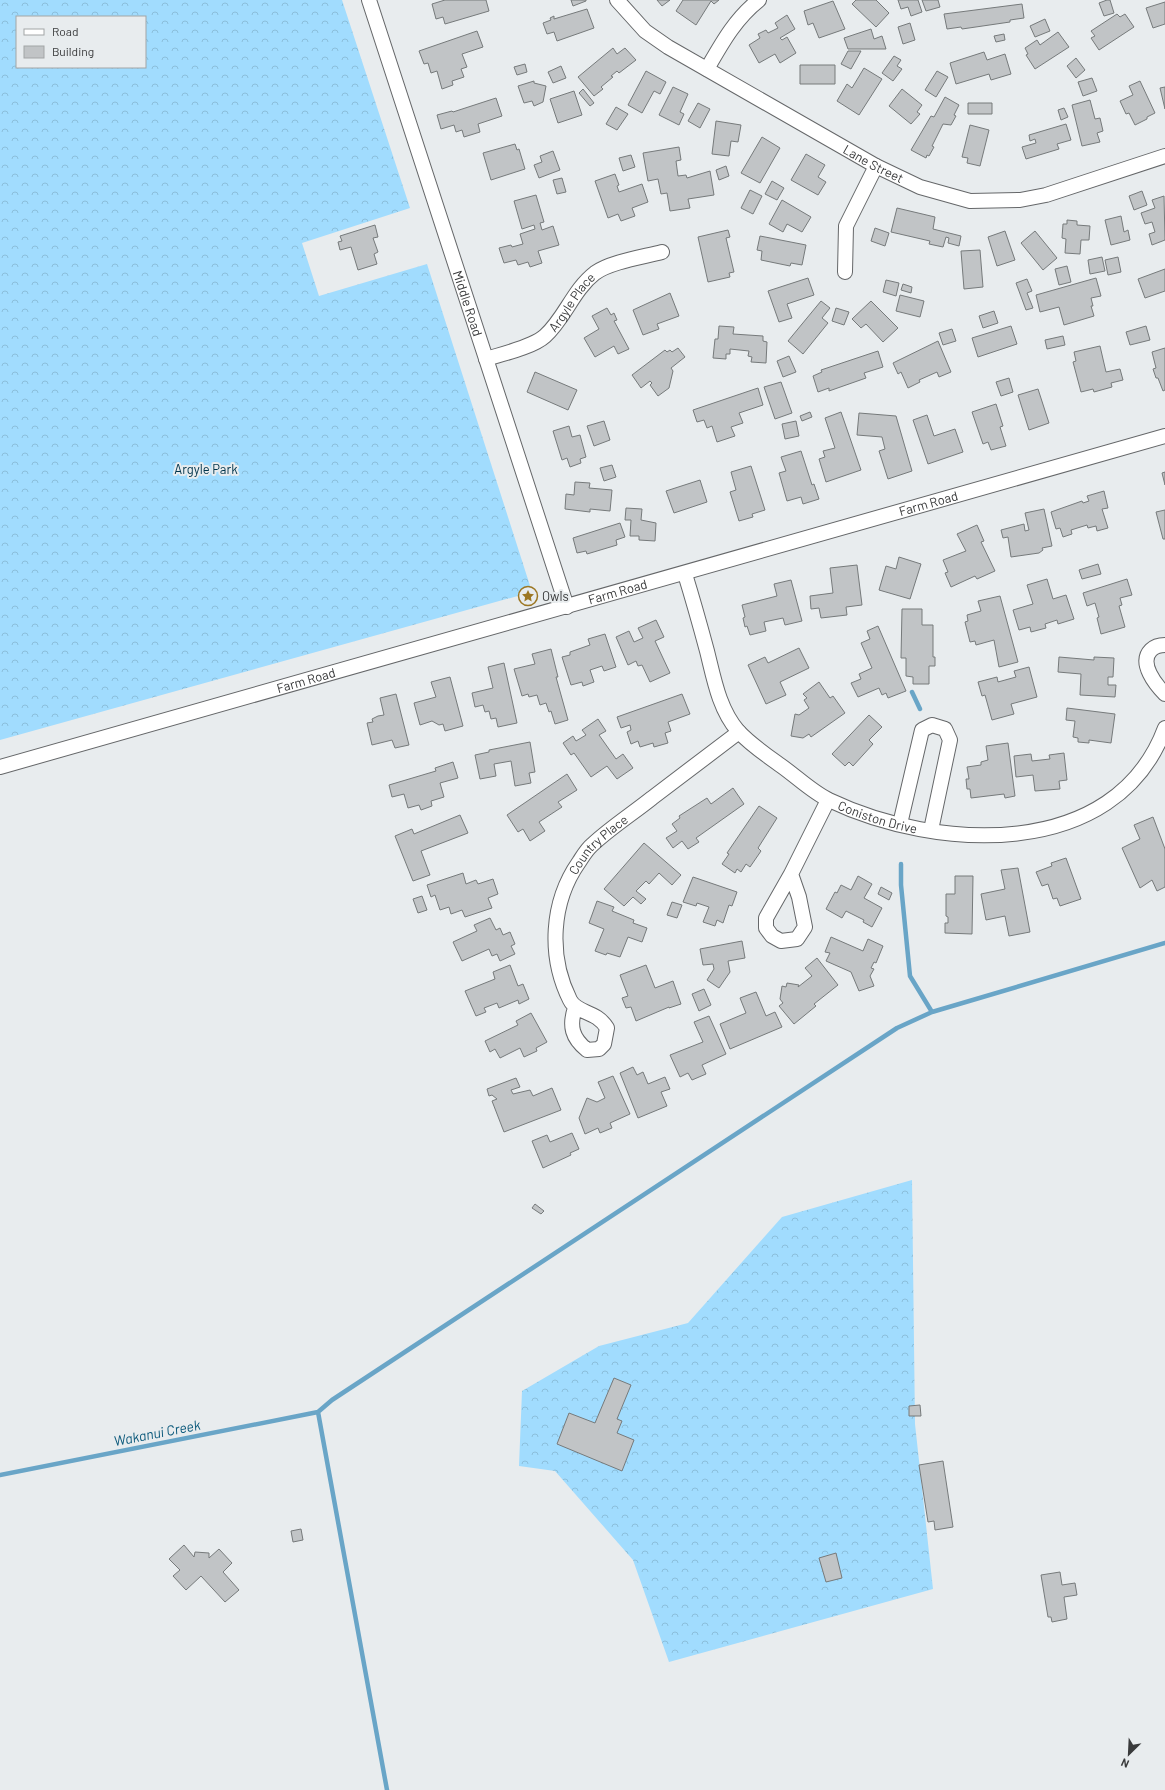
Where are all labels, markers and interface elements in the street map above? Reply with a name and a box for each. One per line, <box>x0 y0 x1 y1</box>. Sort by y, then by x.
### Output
legend <box>16 16 146 68</box>
text: Road <box>52 24 79 38</box>
text: Building <box>52 44 94 58</box>
street label: Lane Street <box>840 141 906 186</box>
street label: Middle Road <box>450 268 486 338</box>
street label: Argyle Place <box>545 269 598 335</box>
park label: Argyle Park <box>174 461 238 477</box>
street label: Farm Road <box>897 487 960 519</box>
street label: Farm Road <box>586 576 649 608</box>
place icon: Owls <box>517 585 539 607</box>
place label: Owls <box>542 588 569 604</box>
street label: Farm Road <box>275 664 337 696</box>
street label: Coniston Drive <box>836 797 919 836</box>
street label: Country Place <box>565 811 631 877</box>
water label: Wakanui Creek <box>112 1416 202 1449</box>
north arrow <box>1109 1734 1149 1774</box>
text: N <box>1119 1756 1131 1771</box>

